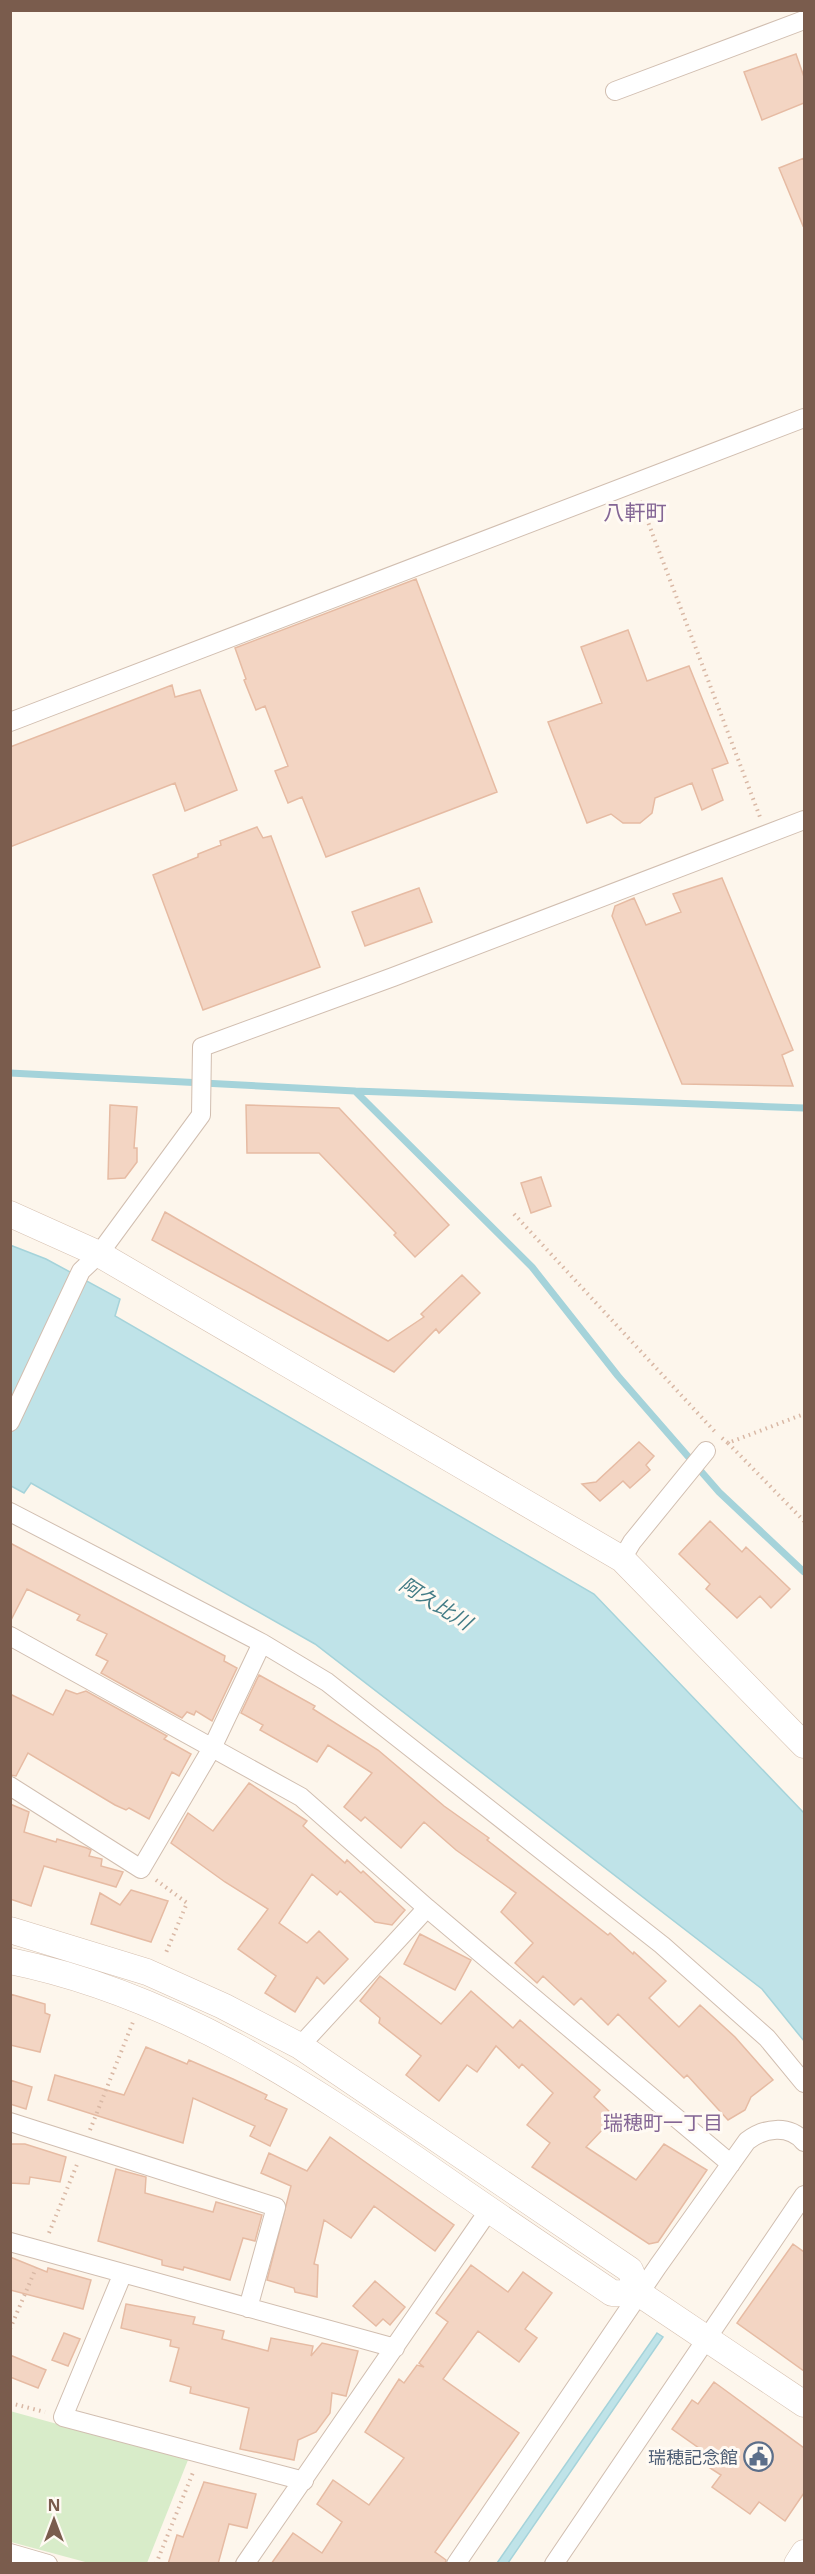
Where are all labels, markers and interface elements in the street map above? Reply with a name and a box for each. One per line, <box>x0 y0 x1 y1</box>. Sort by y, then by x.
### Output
district label: 八軒町 <box>604 498 667 526</box>
water label: 阿久比川 <box>395 1570 479 1637</box>
district label: 瑞穂町一丁目 <box>603 2109 723 2136</box>
public building icon: 瑞穂記念館 <box>743 2441 775 2473</box>
place label: 瑞穂記念館 <box>648 2445 738 2469</box>
north arrow <box>24 2490 84 2550</box>
text: N <box>47 2494 61 2516</box>

